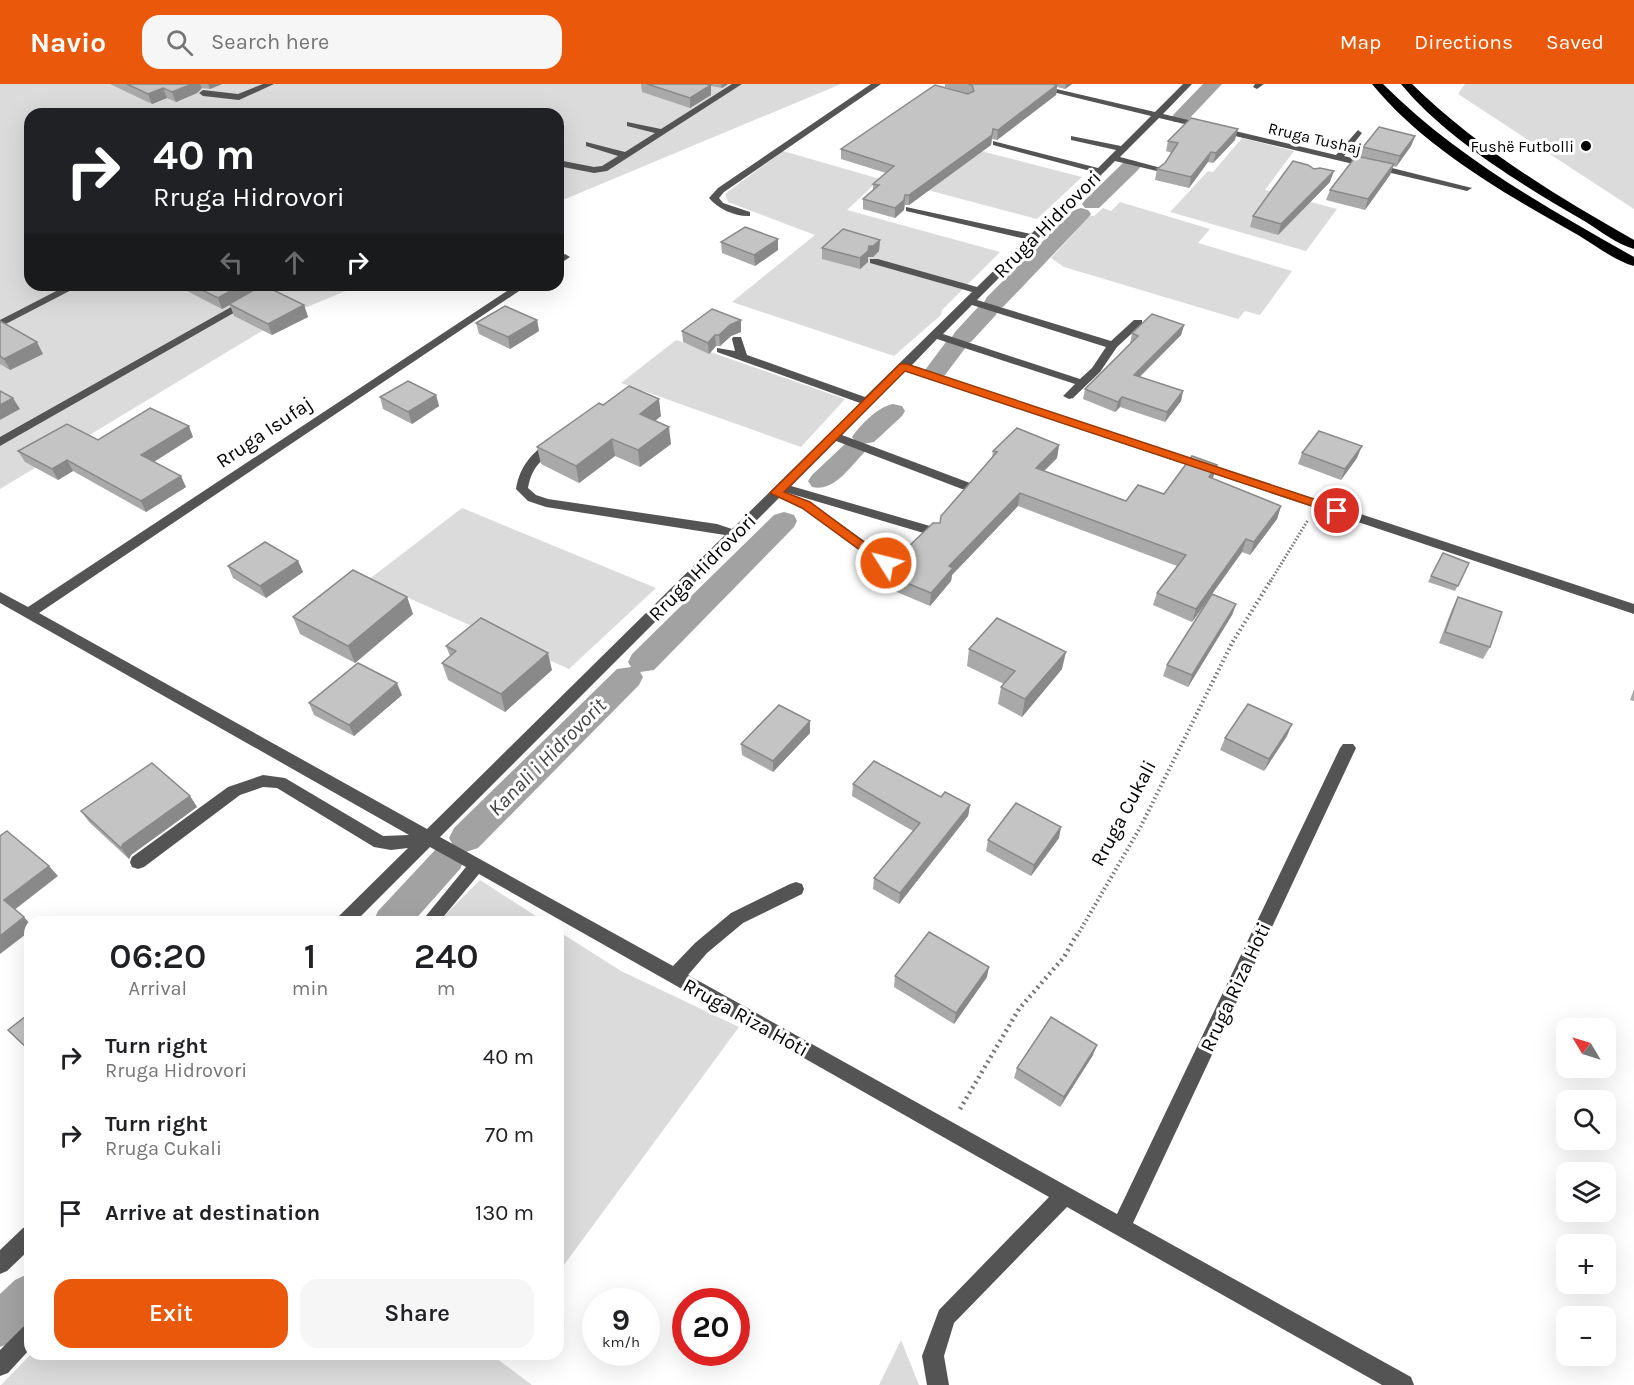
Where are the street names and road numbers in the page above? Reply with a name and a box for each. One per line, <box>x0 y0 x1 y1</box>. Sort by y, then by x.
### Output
street label: Rruga Tushaj <box>1266 118 1364 158</box>
street label: Rruga Hidrovori <box>989 166 1106 283</box>
street label: Rruga Isufaj <box>212 392 317 473</box>
street label: Rruga Hidrovori <box>644 509 761 626</box>
street label: Rruga Cukali <box>1086 756 1161 870</box>
street label: Rruga Riza Hoti <box>1195 919 1275 1055</box>
street label: Rruga Riza Hoti <box>679 973 813 1061</box>

